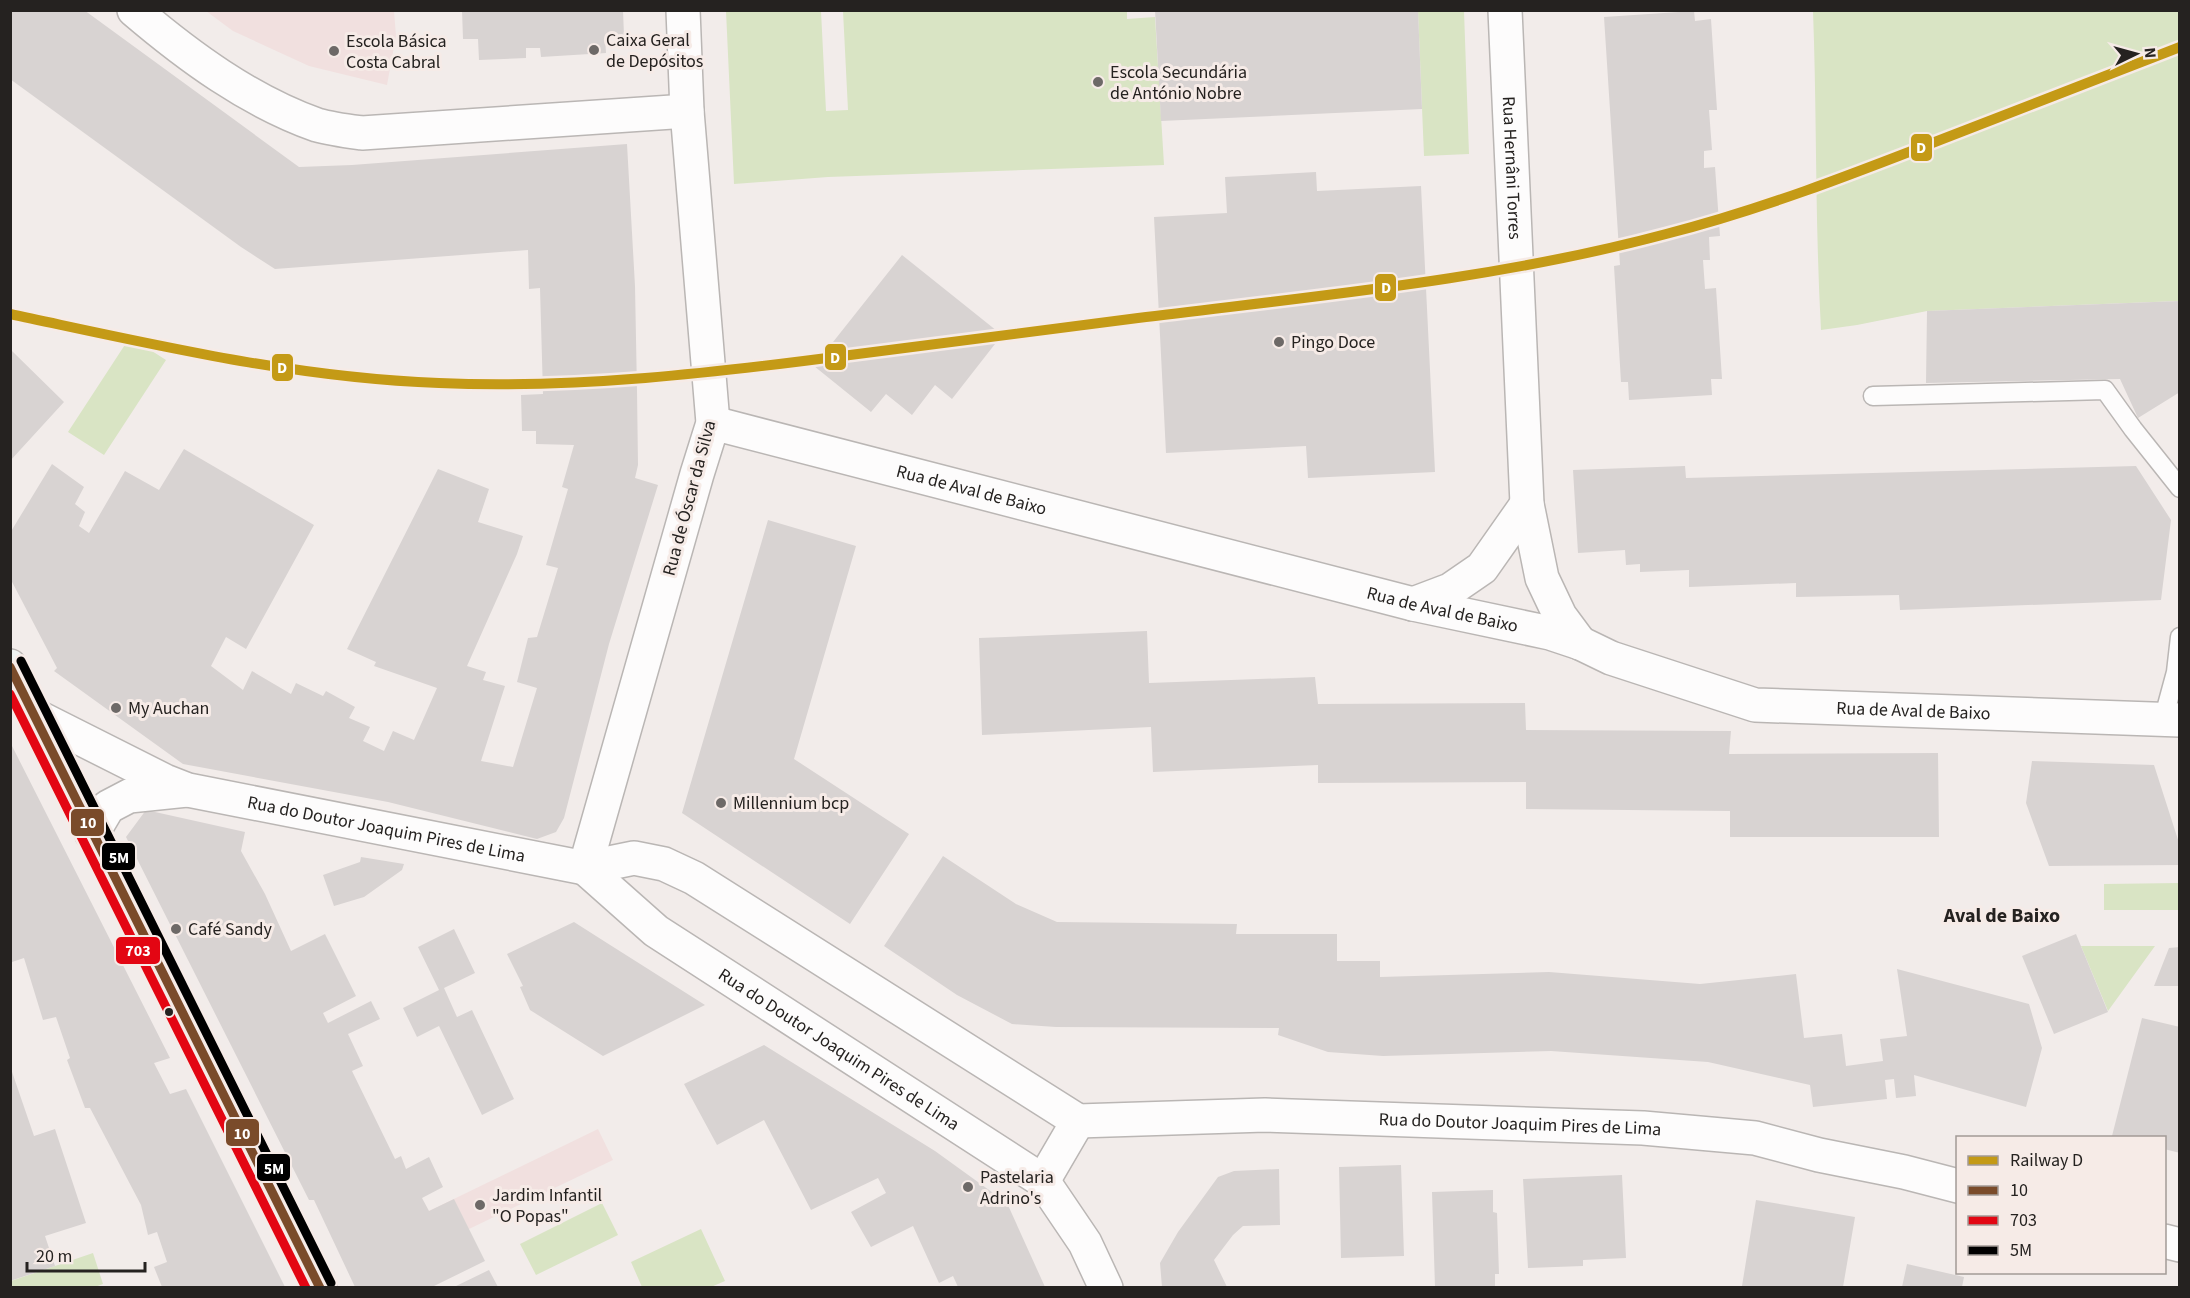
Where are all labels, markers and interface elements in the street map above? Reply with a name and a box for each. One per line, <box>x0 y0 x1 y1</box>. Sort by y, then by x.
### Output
north arrow <box>2106 24 2166 84</box>
place label: Caixa Geral de Depósitos <box>606 28 703 74</box>
place label: Escola Básica Costa Cabral <box>346 29 447 75</box>
marker: Caixa Geral de Depósitos <box>587 43 601 57</box>
marker: Escola Básica Costa Cabral <box>327 44 341 58</box>
text: N <box>2139 47 2161 59</box>
place label: Escola Secundária de António Nobre <box>1110 60 1247 106</box>
marker: Escola Secundária de António Nobre <box>1091 75 1105 89</box>
street label: Rua Hernâni Torres <box>1496 96 1527 240</box>
line badge: D <box>1910 133 1933 162</box>
text: D <box>1916 137 1926 159</box>
line badge: D <box>1374 273 1397 302</box>
text: D <box>1381 277 1391 299</box>
place label: Pingo Doce <box>1291 330 1375 355</box>
marker: Pingo Doce <box>1272 335 1286 349</box>
line badge: D <box>824 343 847 371</box>
text: D <box>830 347 840 369</box>
line badge: D <box>271 353 294 382</box>
text: D <box>277 357 287 379</box>
street label: Rua de Óscar da Silva <box>657 418 722 579</box>
street label: Rua de Aval de Baixo <box>893 459 1049 522</box>
street label: Rua de Aval de Baixo <box>1364 581 1520 639</box>
place label: My Auchan <box>128 696 209 721</box>
street label: Rua de Aval de Baixo <box>1836 696 1991 726</box>
marker: My Auchan <box>109 701 123 715</box>
street label: Rua do Doutor Joaquim Pires de Lima <box>245 790 527 869</box>
place label: Millennium bcp <box>733 791 849 816</box>
marker: Millennium bcp <box>714 796 728 810</box>
line badge: 10 <box>70 808 105 837</box>
text: 10 <box>80 812 96 834</box>
line badge: 5M <box>101 842 136 871</box>
text: 5M <box>109 847 129 869</box>
district label: Aval de Baixo <box>1943 902 2060 930</box>
place label: Café Sandy <box>188 917 272 942</box>
marker: Café Sandy <box>169 922 183 936</box>
line badge: 703 <box>115 936 161 965</box>
text: 703 <box>125 940 151 962</box>
street label: Rua do Doutor Joaquim Pires de Lima <box>713 962 964 1137</box>
unlabelled marker <box>163 1006 175 1018</box>
street label: Rua do Doutor Joaquim Pires de Lima <box>1378 1107 1662 1143</box>
line badge: 10 <box>225 1118 260 1147</box>
text: 10 <box>234 1123 250 1145</box>
legend <box>1956 1136 2166 1274</box>
text: Railway D <box>2010 1148 2083 1173</box>
line badge: 5M <box>256 1153 291 1182</box>
text: 5M <box>264 1158 284 1180</box>
place label: Pastelaria Adrino's <box>980 1165 1054 1211</box>
text: 10 <box>2010 1178 2028 1203</box>
marker: Pastelaria Adrino's <box>961 1180 975 1194</box>
place label: Jardim Infantil "O Popas" <box>492 1183 602 1229</box>
marker: Jardim Infantil "O Popas" <box>473 1198 487 1212</box>
text: 703 <box>2010 1208 2037 1233</box>
scale bar <box>27 1235 146 1273</box>
text: 5M <box>2010 1238 2032 1263</box>
text: 20 m <box>36 1244 72 1269</box>

